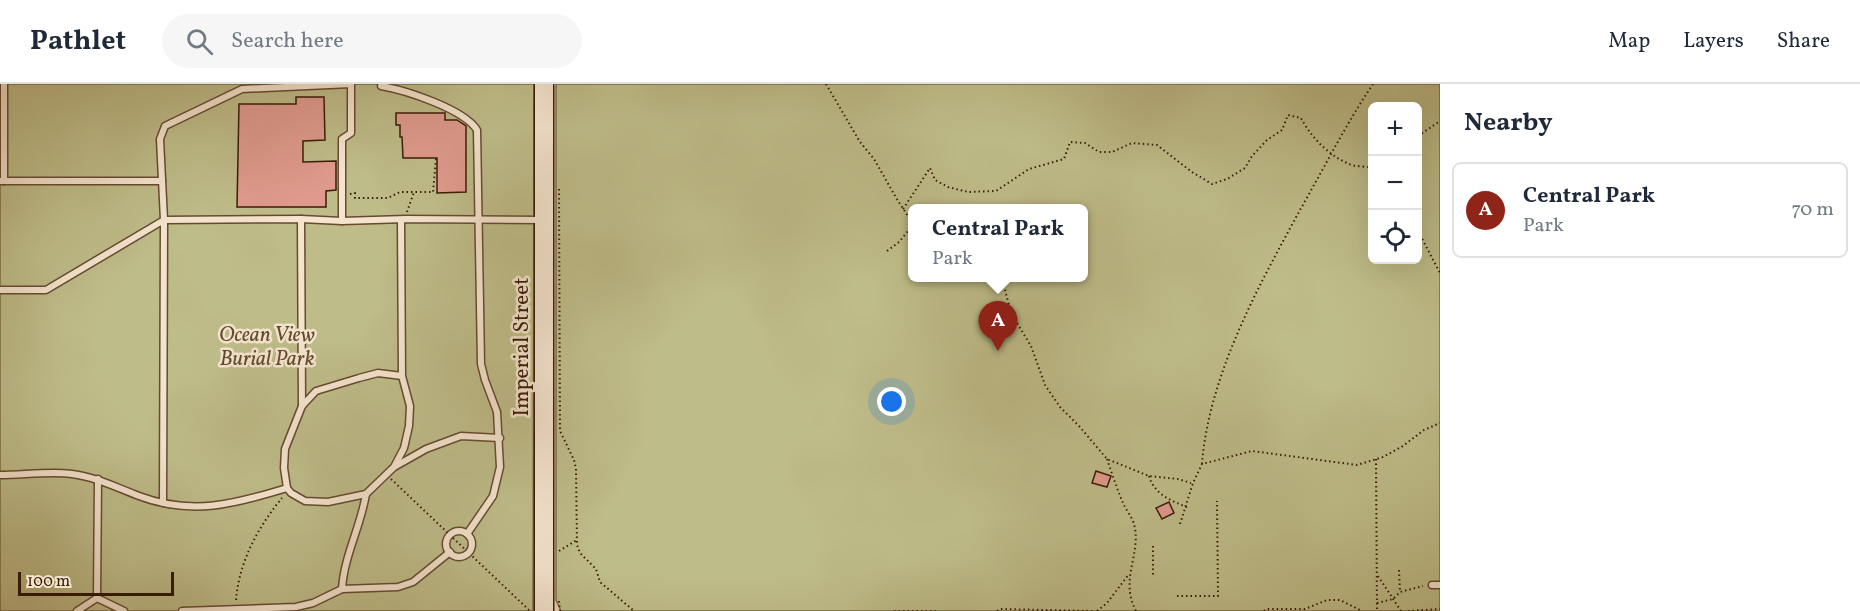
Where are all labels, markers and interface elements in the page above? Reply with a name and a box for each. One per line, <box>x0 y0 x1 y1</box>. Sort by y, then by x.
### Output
search box <box>162 14 582 68</box>
text: Pathlet <box>30 22 126 61</box>
icon: search <box>183 25 216 58</box>
text: Search here <box>231 26 344 57</box>
text: Map <box>1608 27 1650 56</box>
text: Layers <box>1683 27 1744 56</box>
text: Share <box>1777 27 1830 56</box>
map controls <box>1368 102 1422 264</box>
button: + <box>1368 102 1422 156</box>
text: Nearby <box>1464 105 1553 141</box>
button: − <box>1368 156 1422 210</box>
text: Central Park <box>1523 181 1655 212</box>
text: A <box>1478 196 1493 224</box>
text: 70 m <box>1791 196 1834 224</box>
popup <box>908 204 1088 282</box>
button: locate <box>1368 210 1422 264</box>
text: Park <box>1523 212 1564 240</box>
text: Central Park <box>932 214 1064 245</box>
text: Park <box>932 245 973 273</box>
street label: Imperial Street <box>508 277 537 417</box>
pin: A <box>978 302 1018 351</box>
park label: Ocean View Burial Park <box>219 321 315 374</box>
your location <box>877 387 906 416</box>
scale bar <box>18 569 174 596</box>
text: 100 m <box>27 571 70 593</box>

